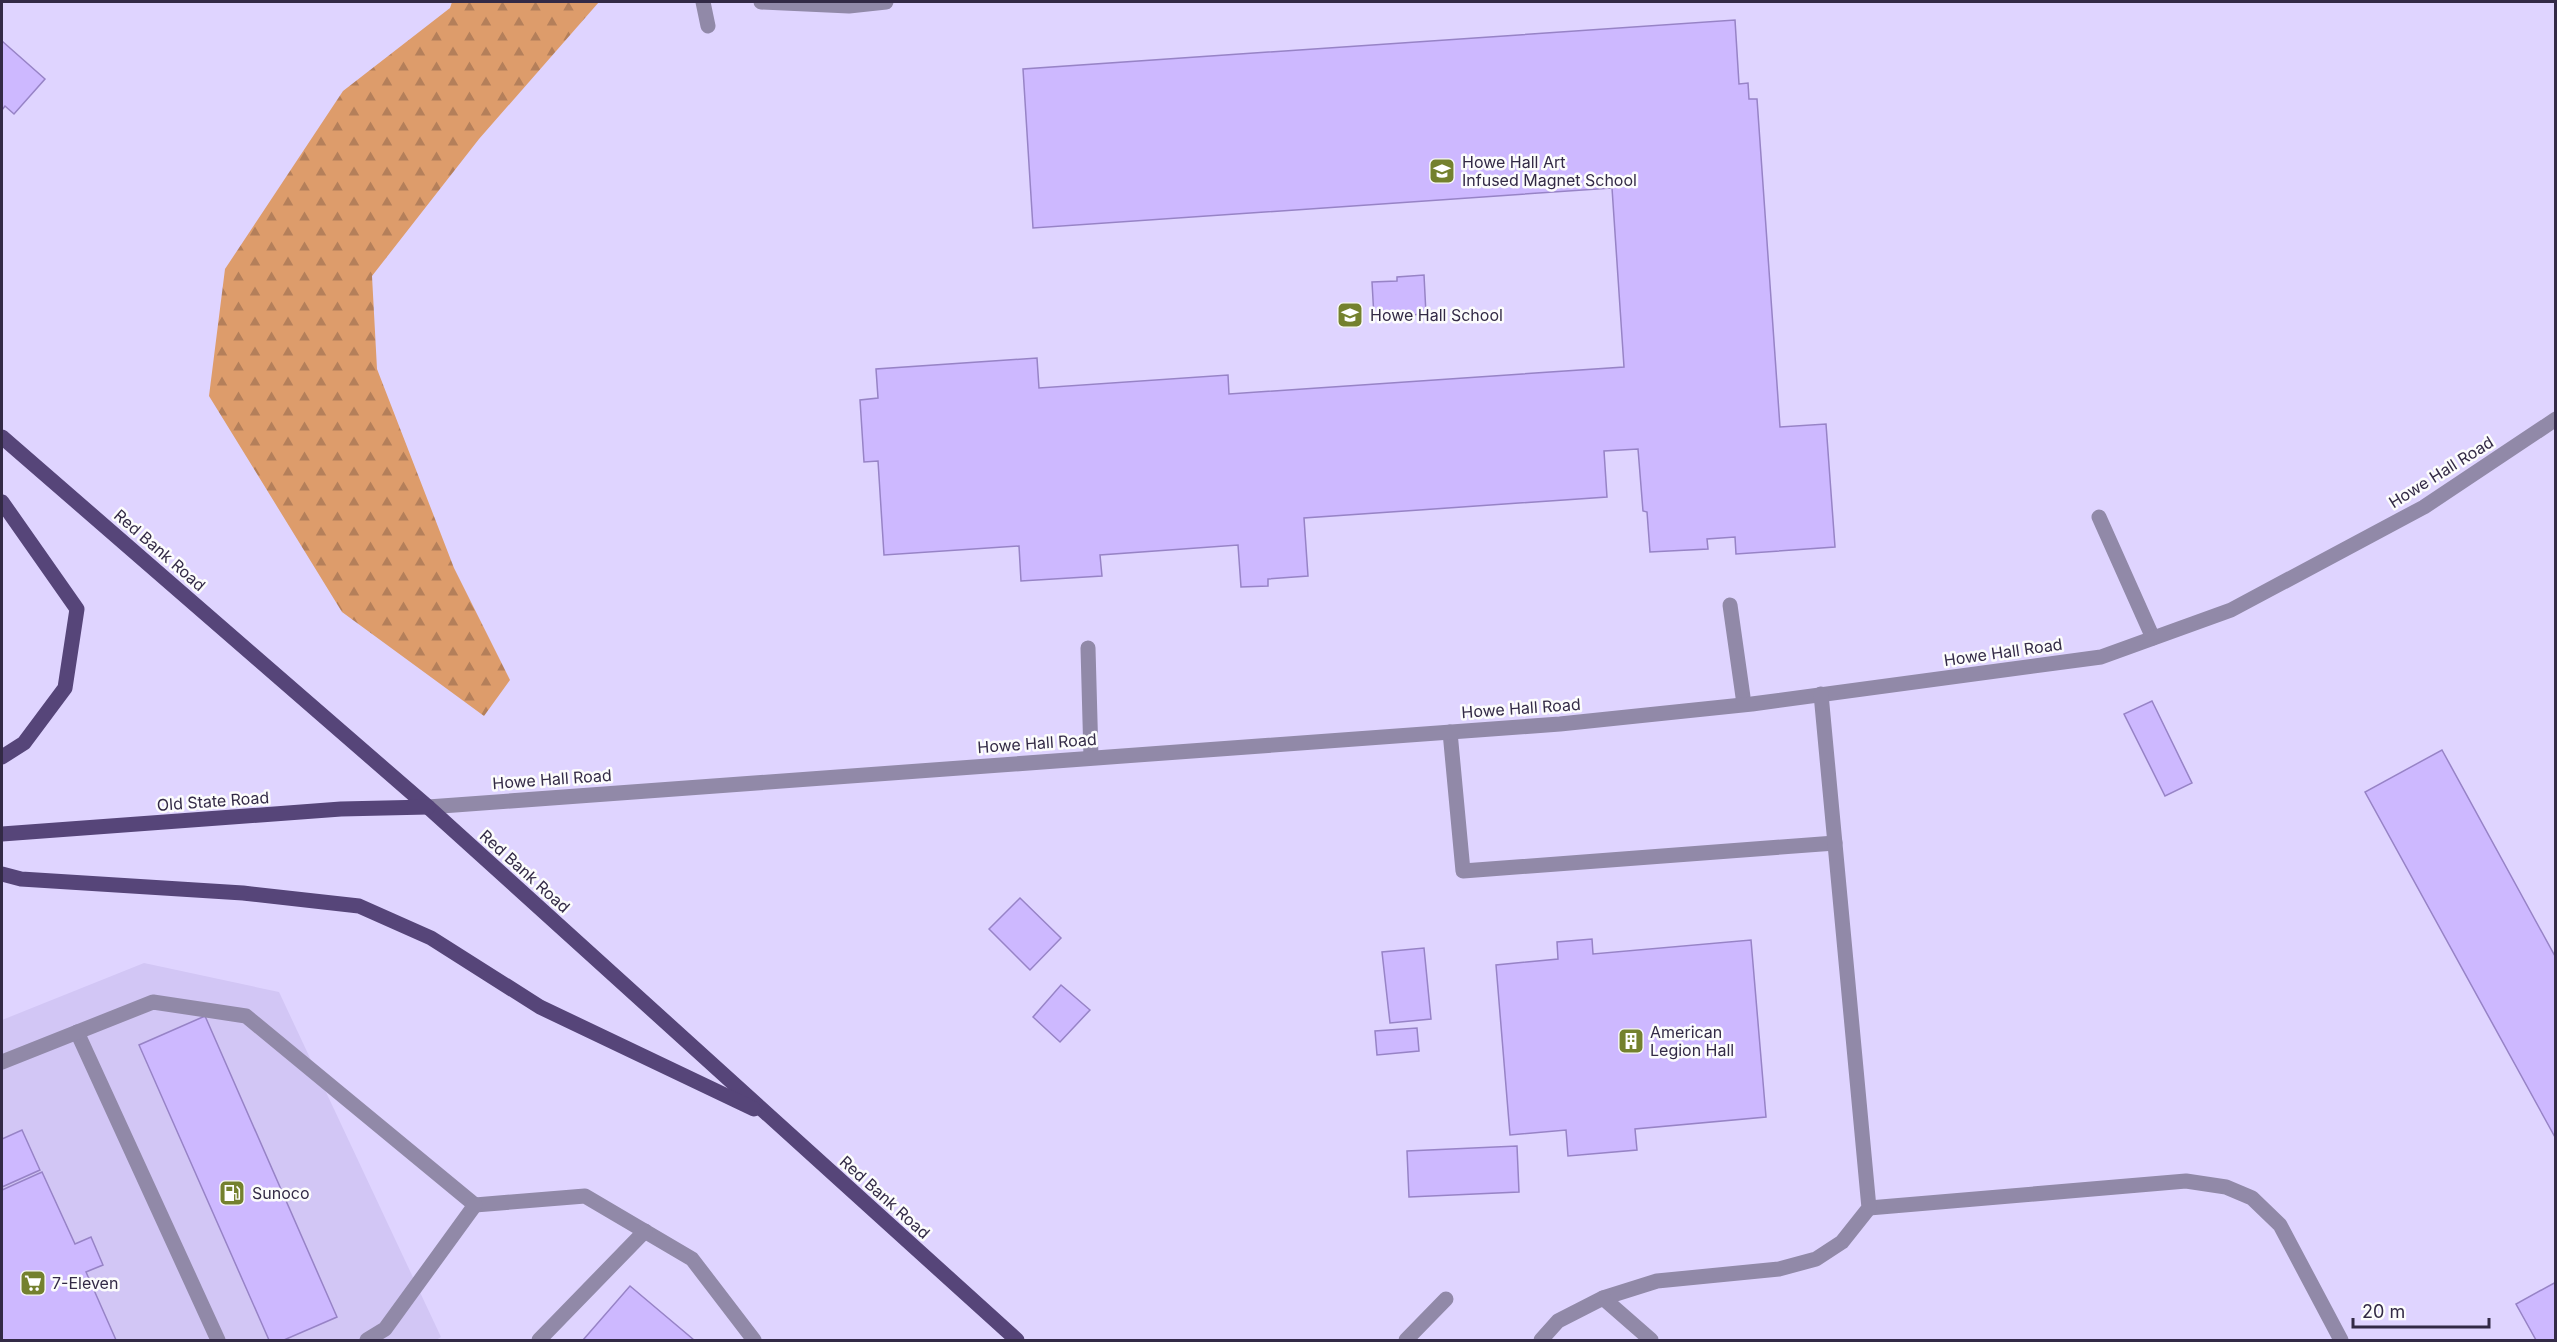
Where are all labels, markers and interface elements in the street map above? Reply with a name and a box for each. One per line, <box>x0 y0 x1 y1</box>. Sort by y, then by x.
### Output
place label: Howe Hall Art Infused Magnet School <box>1462 152 1637 190</box>
school or university icon: Howe Hall Art Infused Magnet School <box>1427 156 1457 186</box>
school or university icon: Howe Hall School <box>1335 300 1365 330</box>
place label: Howe Hall School <box>1370 305 1503 325</box>
street label: Howe Hall Road <box>2385 432 2497 512</box>
street label: Red Bank Road <box>110 505 210 595</box>
street label: Howe Hall Road <box>1942 634 2064 670</box>
street label: Howe Hall Road <box>1461 694 1581 722</box>
street label: Howe Hall Road <box>977 729 1097 757</box>
street label: Howe Hall Road <box>492 765 612 793</box>
street label: Old State Road <box>156 787 270 815</box>
street label: Red Bank Road <box>476 825 574 917</box>
place label: American Legion Hall <box>1650 1022 1734 1060</box>
building icon: American Legion Hall <box>1616 1026 1646 1056</box>
street label: Red Bank Road <box>836 1151 934 1243</box>
fuel station icon: Sunoco <box>217 1178 247 1208</box>
place label: Sunoco <box>252 1183 310 1203</box>
supermarket icon: 7-Eleven <box>18 1268 48 1298</box>
place label: 7-Eleven <box>52 1273 118 1293</box>
scale bar <box>2353 1291 2490 1329</box>
text: 20 m <box>2362 1301 2405 1322</box>

